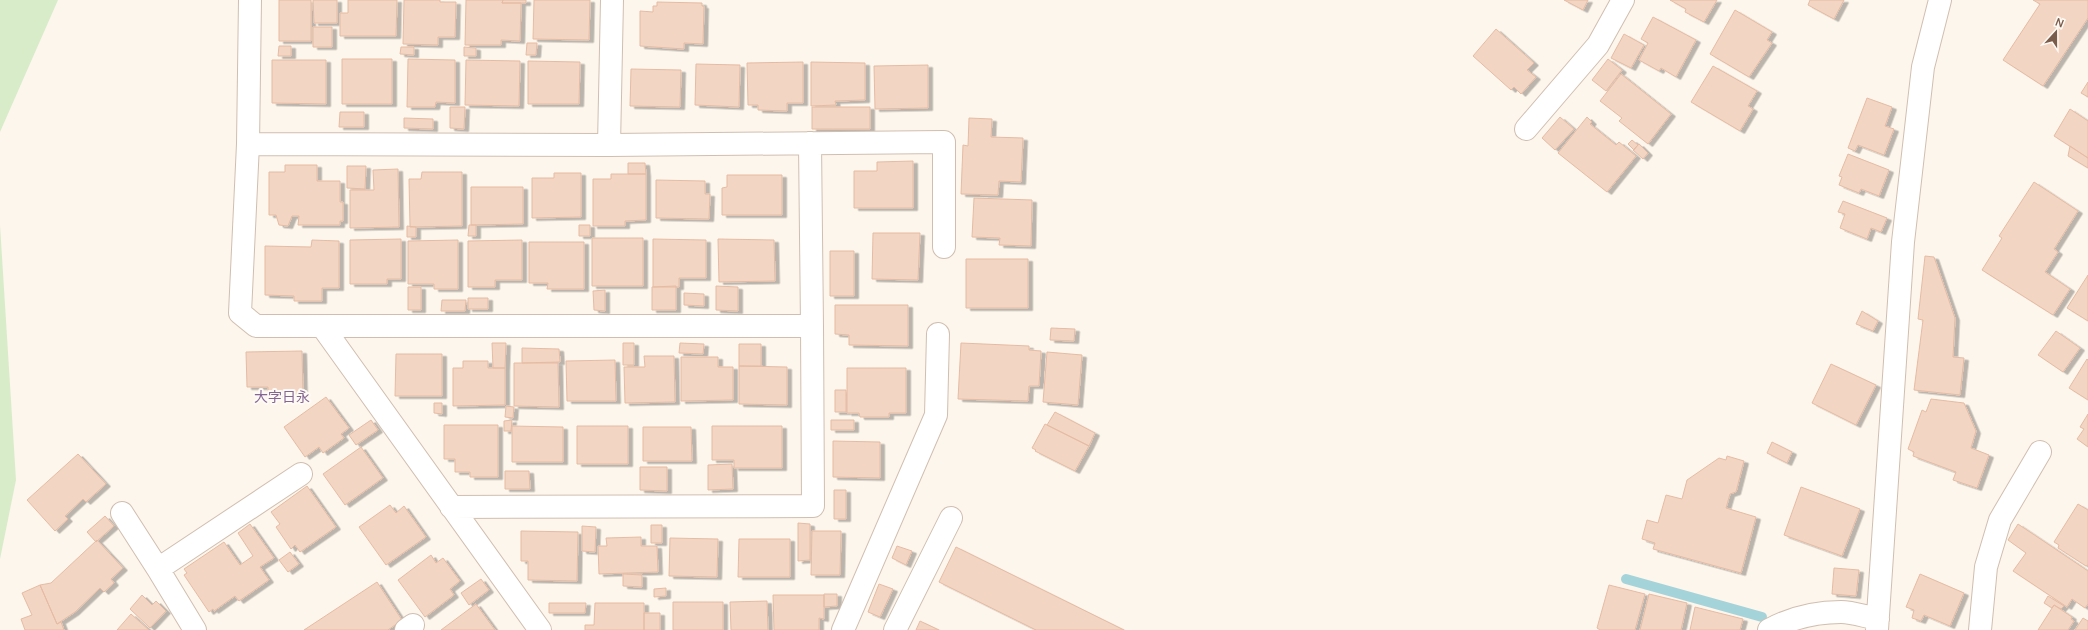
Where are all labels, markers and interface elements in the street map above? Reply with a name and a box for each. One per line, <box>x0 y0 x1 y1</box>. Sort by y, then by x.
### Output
north arrow <box>2036 12 2076 52</box>
text: N <box>2053 14 2066 31</box>
district label: 大字日永 <box>254 387 310 406</box>

